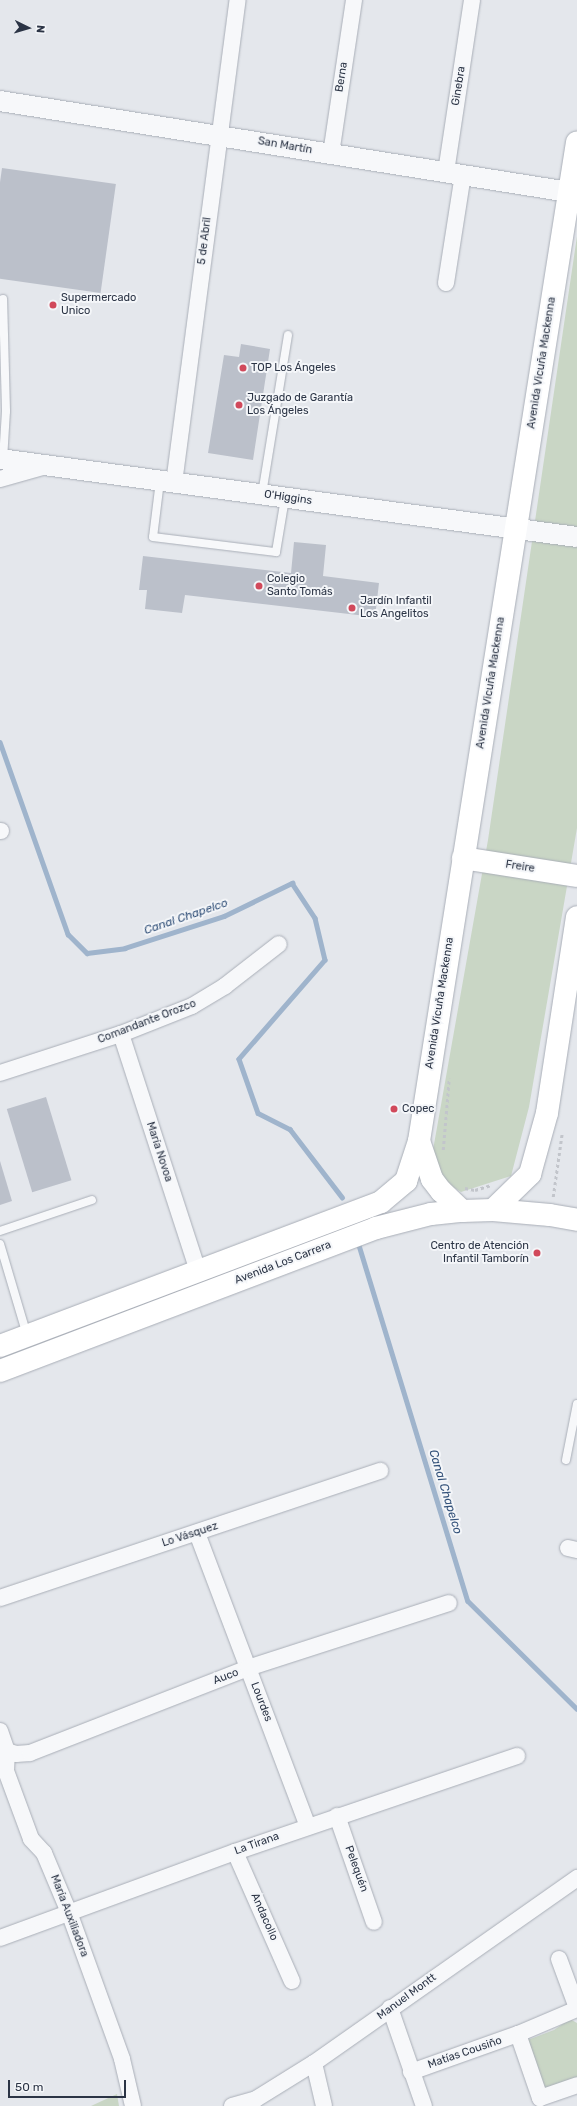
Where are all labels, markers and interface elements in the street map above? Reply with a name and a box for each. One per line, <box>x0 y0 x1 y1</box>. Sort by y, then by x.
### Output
north arrow <box>8 8 48 48</box>
text: N <box>34 25 47 34</box>
street label: Berna <box>333 61 351 93</box>
street label: Ginebra <box>449 65 469 107</box>
street label: San Martín <box>257 135 313 157</box>
street label: 5 de Abril <box>196 216 214 266</box>
place label: Supermercado Unico <box>61 292 136 318</box>
street label: Avenida Vicuña Mackenna <box>525 296 559 430</box>
marker: Supermercado Unico <box>48 300 58 310</box>
place label: TOP Los Ángeles <box>251 361 336 375</box>
marker: TOP Los Ángeles <box>238 363 248 373</box>
place label: Juzgado de Garantía Los Ángeles <box>247 392 353 418</box>
marker: Juzgado de Garantía Los Ángeles <box>234 400 244 410</box>
street label: O'Higgins <box>263 488 313 508</box>
place label: Colegio Santo Tomás <box>267 573 333 599</box>
marker: Colegio Santo Tomás <box>254 581 264 591</box>
place label: Jardín Infantil Los Angelitos <box>360 595 432 621</box>
marker: Jardín Infantil Los Angelitos <box>347 603 357 613</box>
street label: Avenida Vicuña Mackenna <box>474 616 508 750</box>
street label: Freire <box>504 858 536 876</box>
water label: Canal Chapelco <box>142 896 230 938</box>
street label: Avenida Vicuña Mackenna <box>423 936 457 1070</box>
street label: Comandante Orozco <box>96 997 198 1047</box>
place label: Copec <box>402 1102 434 1116</box>
marker: Copec <box>389 1104 399 1114</box>
street label: María Novoa <box>143 1120 175 1184</box>
street label: Avenida Los Carrera <box>233 1238 333 1288</box>
place label: Centro de Atención Infantil Tamborín <box>430 1240 529 1266</box>
marker: Centro de Atención Infantil Tamborín <box>532 1248 542 1258</box>
water label: Canal Chapelco <box>425 1448 465 1536</box>
street label: Lo Vásquez <box>160 1520 220 1550</box>
street label: Auco <box>211 1666 241 1688</box>
street label: Lourdes <box>247 1680 275 1724</box>
street label: La Tirana <box>233 1830 281 1858</box>
street label: Pelequén <box>342 1844 370 1894</box>
street label: María Auxiliadora <box>47 1873 91 1959</box>
street label: Andacollo <box>248 1891 280 1943</box>
street label: Manuel Montt <box>375 1971 439 2023</box>
street label: Matías Cousiño <box>426 2034 504 2072</box>
scale bar <box>10 2072 128 2098</box>
text: 50 m <box>15 2080 43 2094</box>

